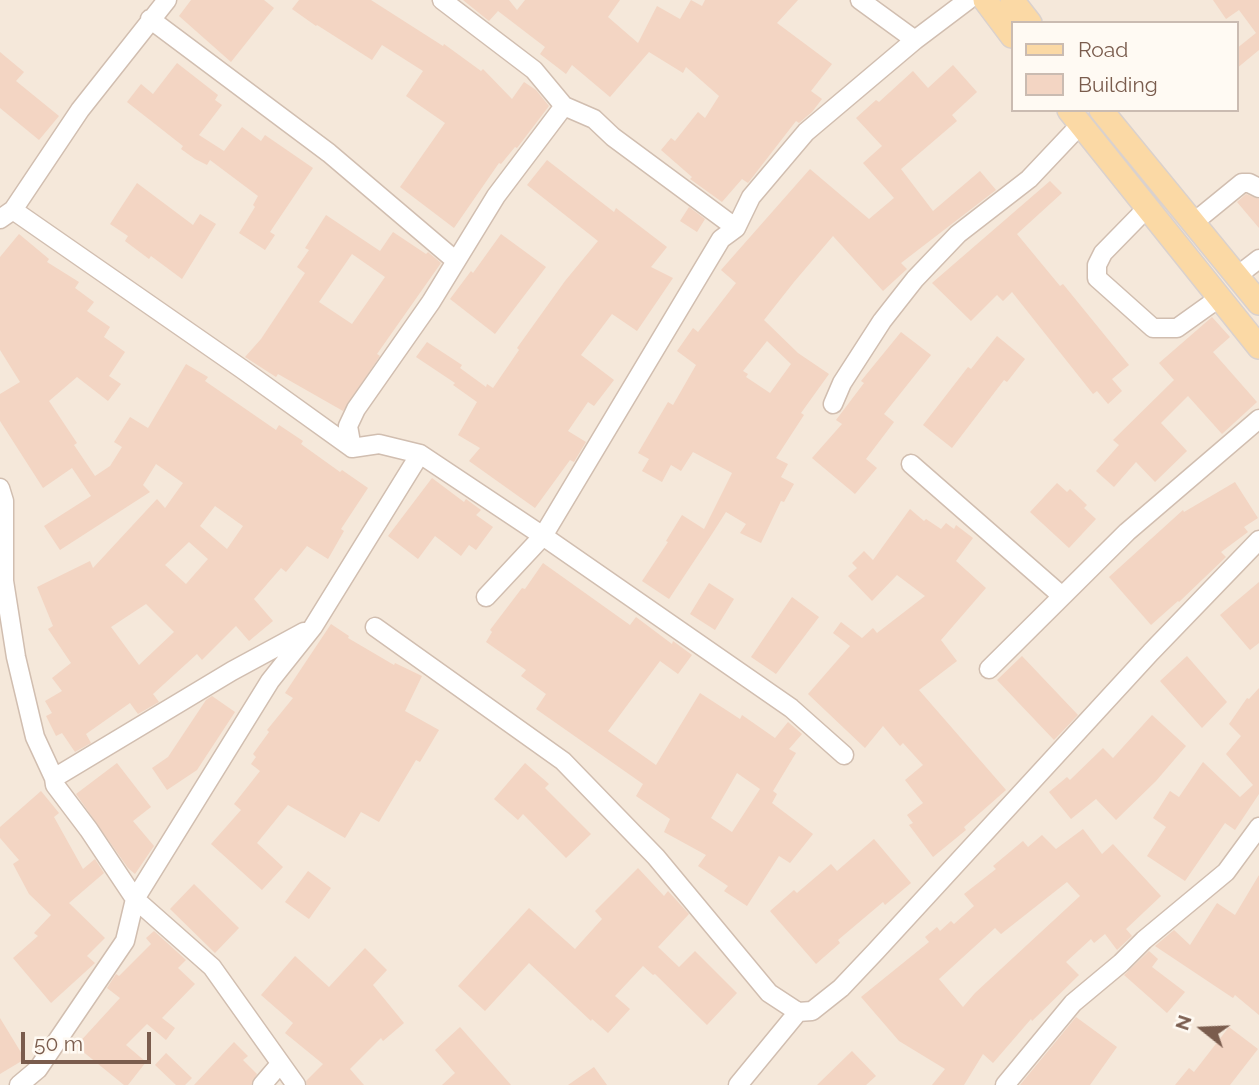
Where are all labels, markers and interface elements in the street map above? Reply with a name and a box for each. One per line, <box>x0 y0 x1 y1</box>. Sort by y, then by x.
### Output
legend <box>1010 21 1238 112</box>
text: Road <box>1078 37 1128 62</box>
text: Building <box>1078 72 1158 97</box>
north arrow <box>1168 994 1238 1064</box>
text: N <box>1170 1012 1196 1033</box>
scale bar <box>24 1018 154 1062</box>
text: 50 m <box>34 1031 83 1056</box>

